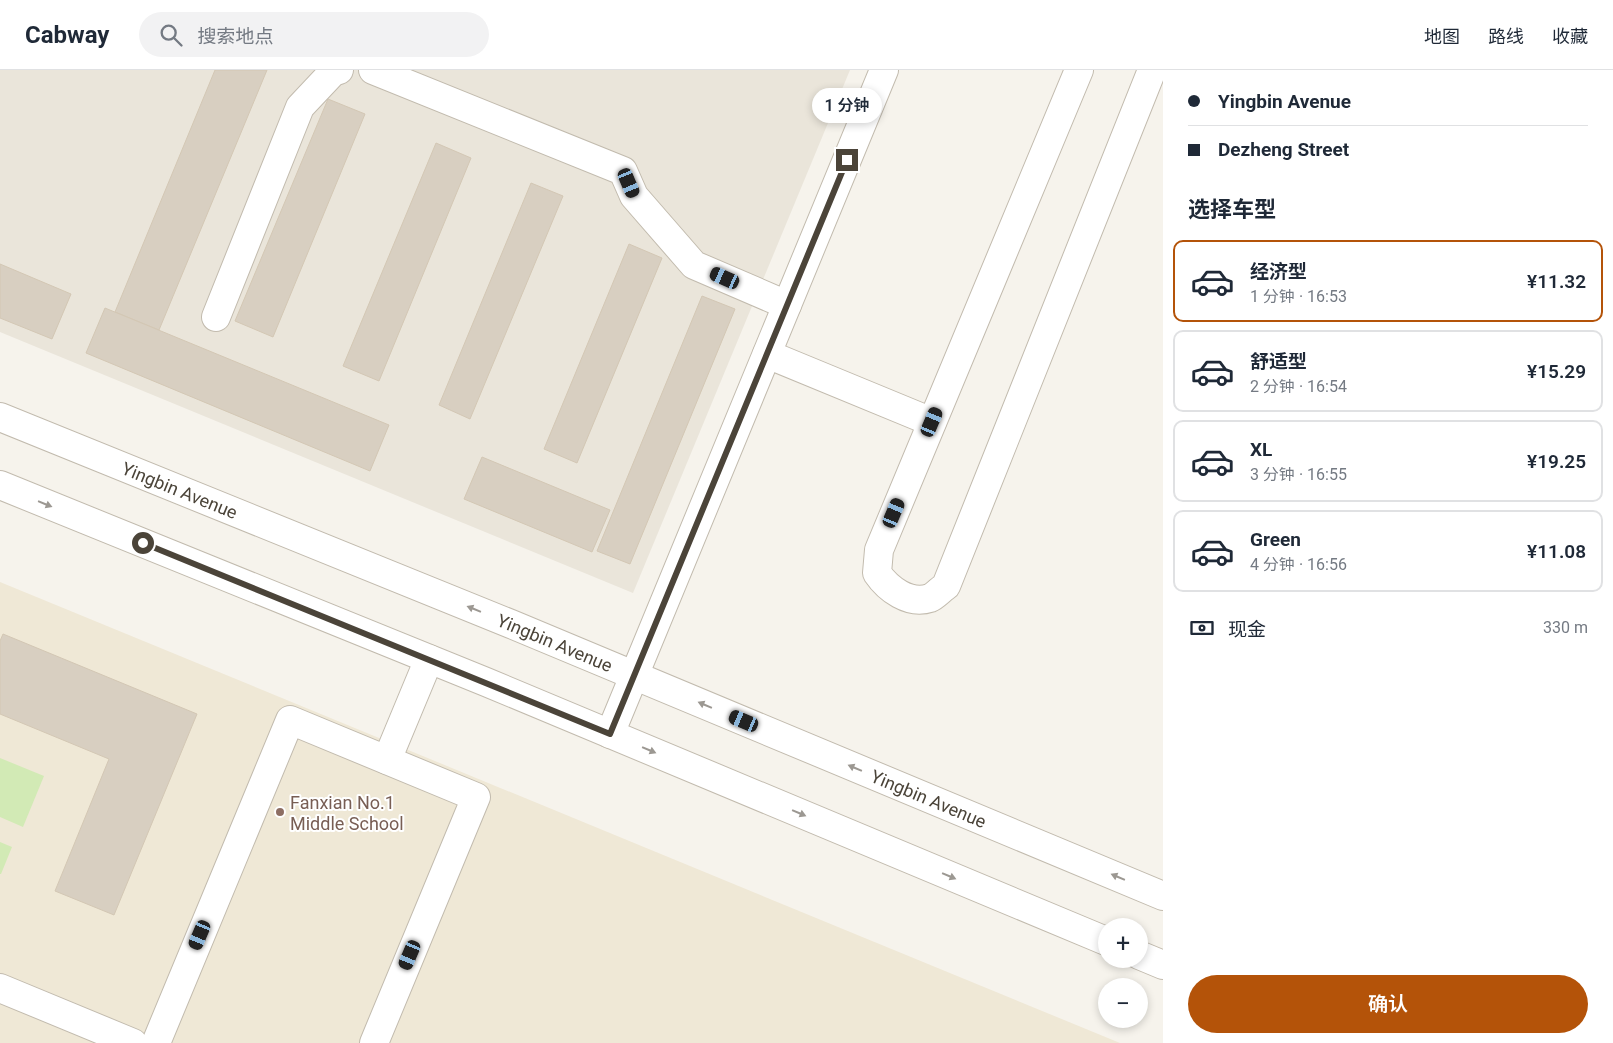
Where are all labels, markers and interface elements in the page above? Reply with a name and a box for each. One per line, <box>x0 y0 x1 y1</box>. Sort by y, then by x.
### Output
search box <box>139 12 489 57</box>
text: Cabway <box>25 21 109 49</box>
icon: search <box>157 21 185 49</box>
text: 搜索地点 <box>197 25 273 48</box>
text: 地图 <box>1424 26 1460 47</box>
text: 路线 <box>1488 26 1524 47</box>
text: 收藏 <box>1552 26 1588 47</box>
callout: 1 分钟 <box>812 88 882 122</box>
text: Yingbin Avenue <box>1218 90 1351 113</box>
text: 1 分钟 <box>824 96 870 115</box>
text: Dezheng Street <box>1218 138 1349 161</box>
route end <box>836 149 858 171</box>
car <box>616 166 641 200</box>
text: 选择车型 <box>1188 197 1276 222</box>
icon: car <box>1190 259 1235 304</box>
text: 经济型 <box>1250 260 1307 283</box>
car <box>708 265 741 291</box>
text: ¥11.32 <box>1527 270 1586 293</box>
text: 1 分钟 · 16:53 <box>1250 287 1347 306</box>
icon: car <box>1190 349 1235 394</box>
text: 舒适型 <box>1250 350 1307 373</box>
text: ¥15.29 <box>1527 360 1586 383</box>
text: 2 分钟 · 16:54 <box>1250 377 1347 396</box>
car <box>919 405 944 439</box>
text: XL <box>1250 438 1272 461</box>
icon: car <box>1190 439 1235 484</box>
text: ¥19.25 <box>1527 450 1586 473</box>
street label: Yingbin Avenue <box>119 457 241 523</box>
text: 3 分钟 · 16:55 <box>1250 465 1347 484</box>
car <box>881 496 906 530</box>
one-way arrow <box>38 500 52 508</box>
text: Green <box>1250 528 1301 551</box>
icon: car <box>1190 529 1235 574</box>
route start <box>132 532 154 554</box>
text: ¥11.08 <box>1527 540 1586 563</box>
text: 4 分钟 · 16:56 <box>1250 555 1347 574</box>
one-way arrow <box>466 605 481 613</box>
street label: Yingbin Avenue <box>494 609 616 676</box>
icon: cash <box>1188 614 1216 642</box>
text: 现金 <box>1228 618 1266 641</box>
text: 330 m <box>1543 618 1588 637</box>
one-way arrow <box>698 700 712 708</box>
car <box>727 708 760 734</box>
one-way arrow <box>642 747 656 755</box>
one-way arrow <box>848 763 862 771</box>
street label: Yingbin Avenue <box>868 765 990 832</box>
place label: Fanxian No.1 Middle School <box>290 792 404 834</box>
marker: Fanxian No.1 Middle School <box>274 806 286 818</box>
one-way arrow <box>792 809 807 817</box>
one-way arrow <box>942 872 956 880</box>
one-way arrow <box>1111 873 1125 881</box>
car <box>187 918 212 952</box>
map controls <box>1098 918 1148 1028</box>
button: + <box>1098 918 1148 968</box>
car <box>397 938 422 972</box>
button: 确认 <box>1188 975 1588 1033</box>
button: − <box>1098 978 1148 1028</box>

